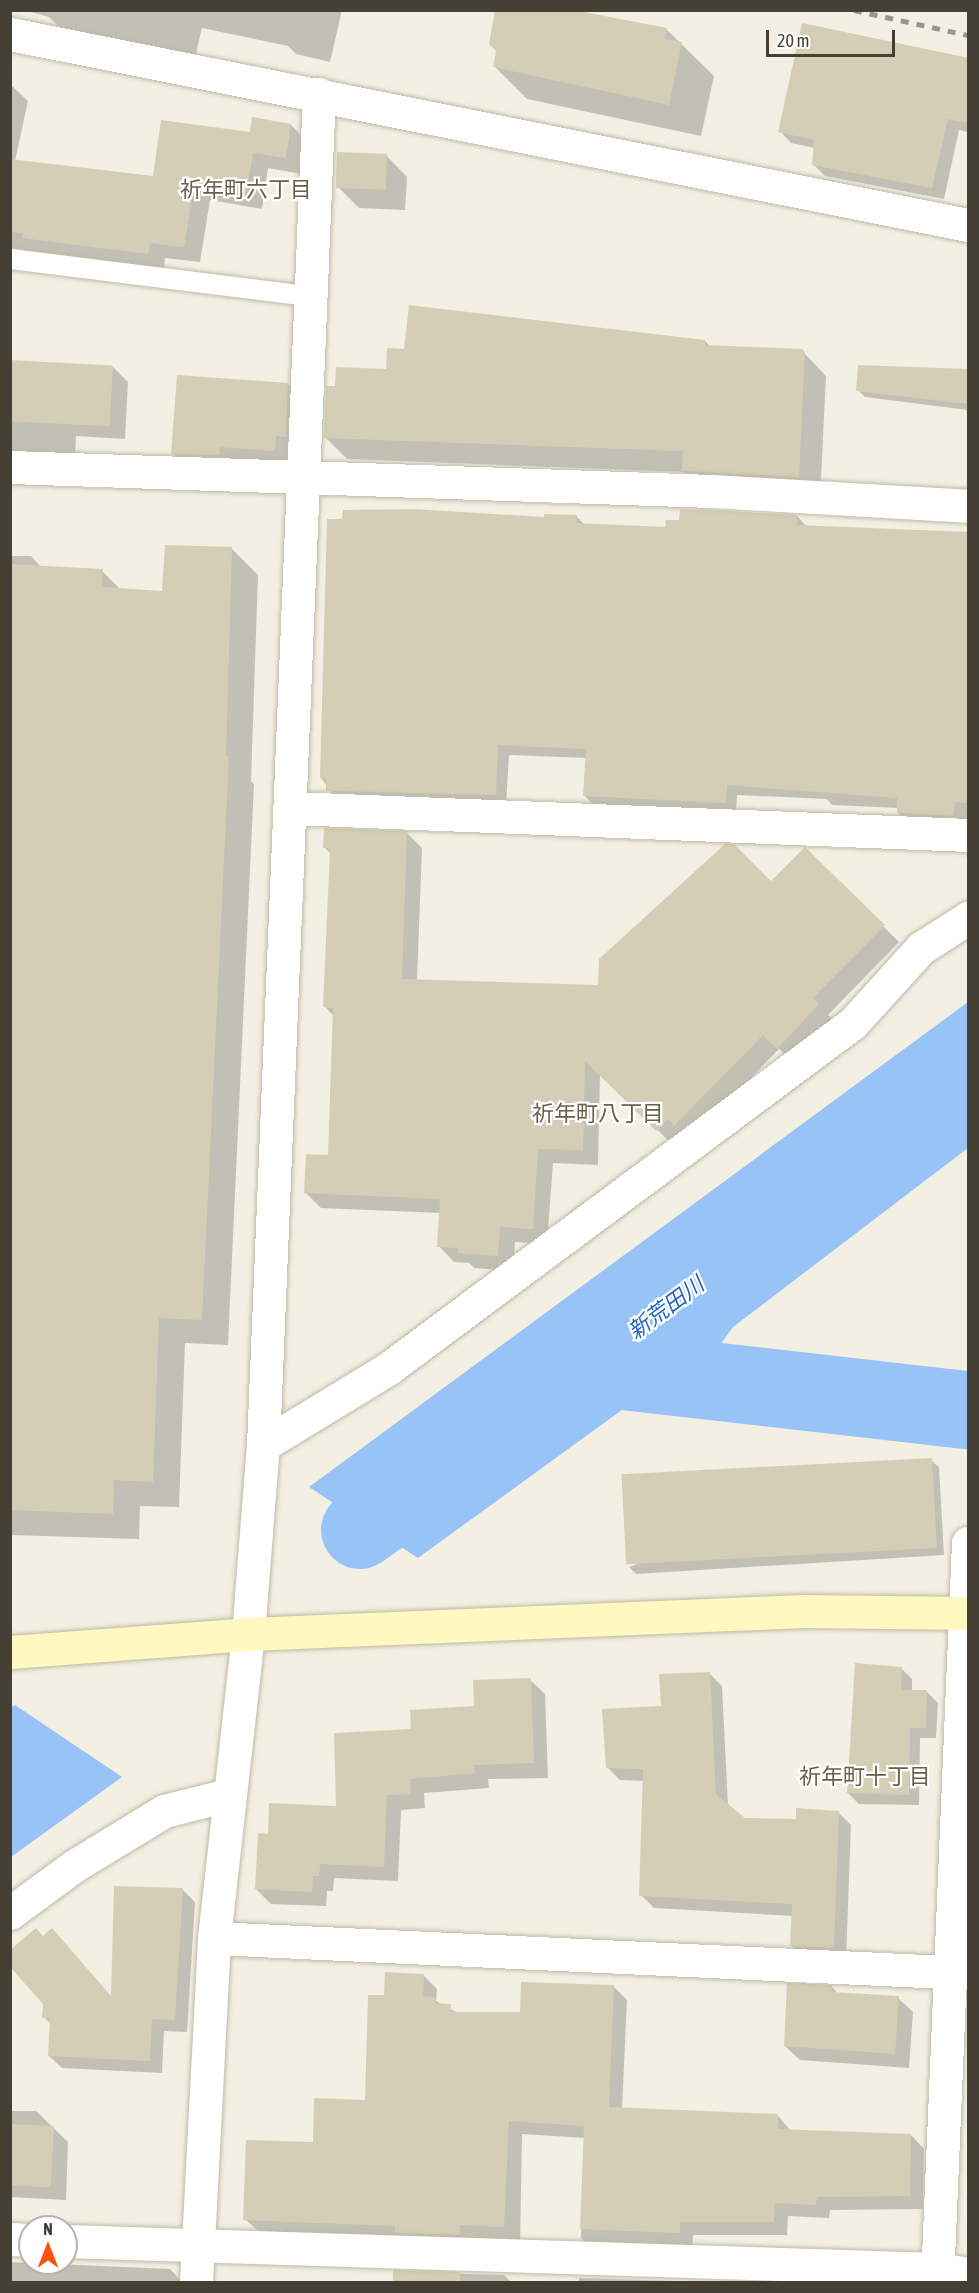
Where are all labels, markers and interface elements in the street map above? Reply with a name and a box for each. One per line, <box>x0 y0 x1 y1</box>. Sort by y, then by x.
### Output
scale bar <box>769 18 898 56</box>
text: 20 m <box>777 30 809 51</box>
district label: 祈年町六丁目 <box>180 177 312 203</box>
district label: 祈年町八丁目 <box>532 1101 664 1127</box>
water label: 新荒田川 <box>623 1271 709 1345</box>
district label: 祈年町十丁目 <box>799 1764 931 1790</box>
north arrow <box>18 2215 78 2275</box>
text: N <box>43 2220 53 2238</box>

